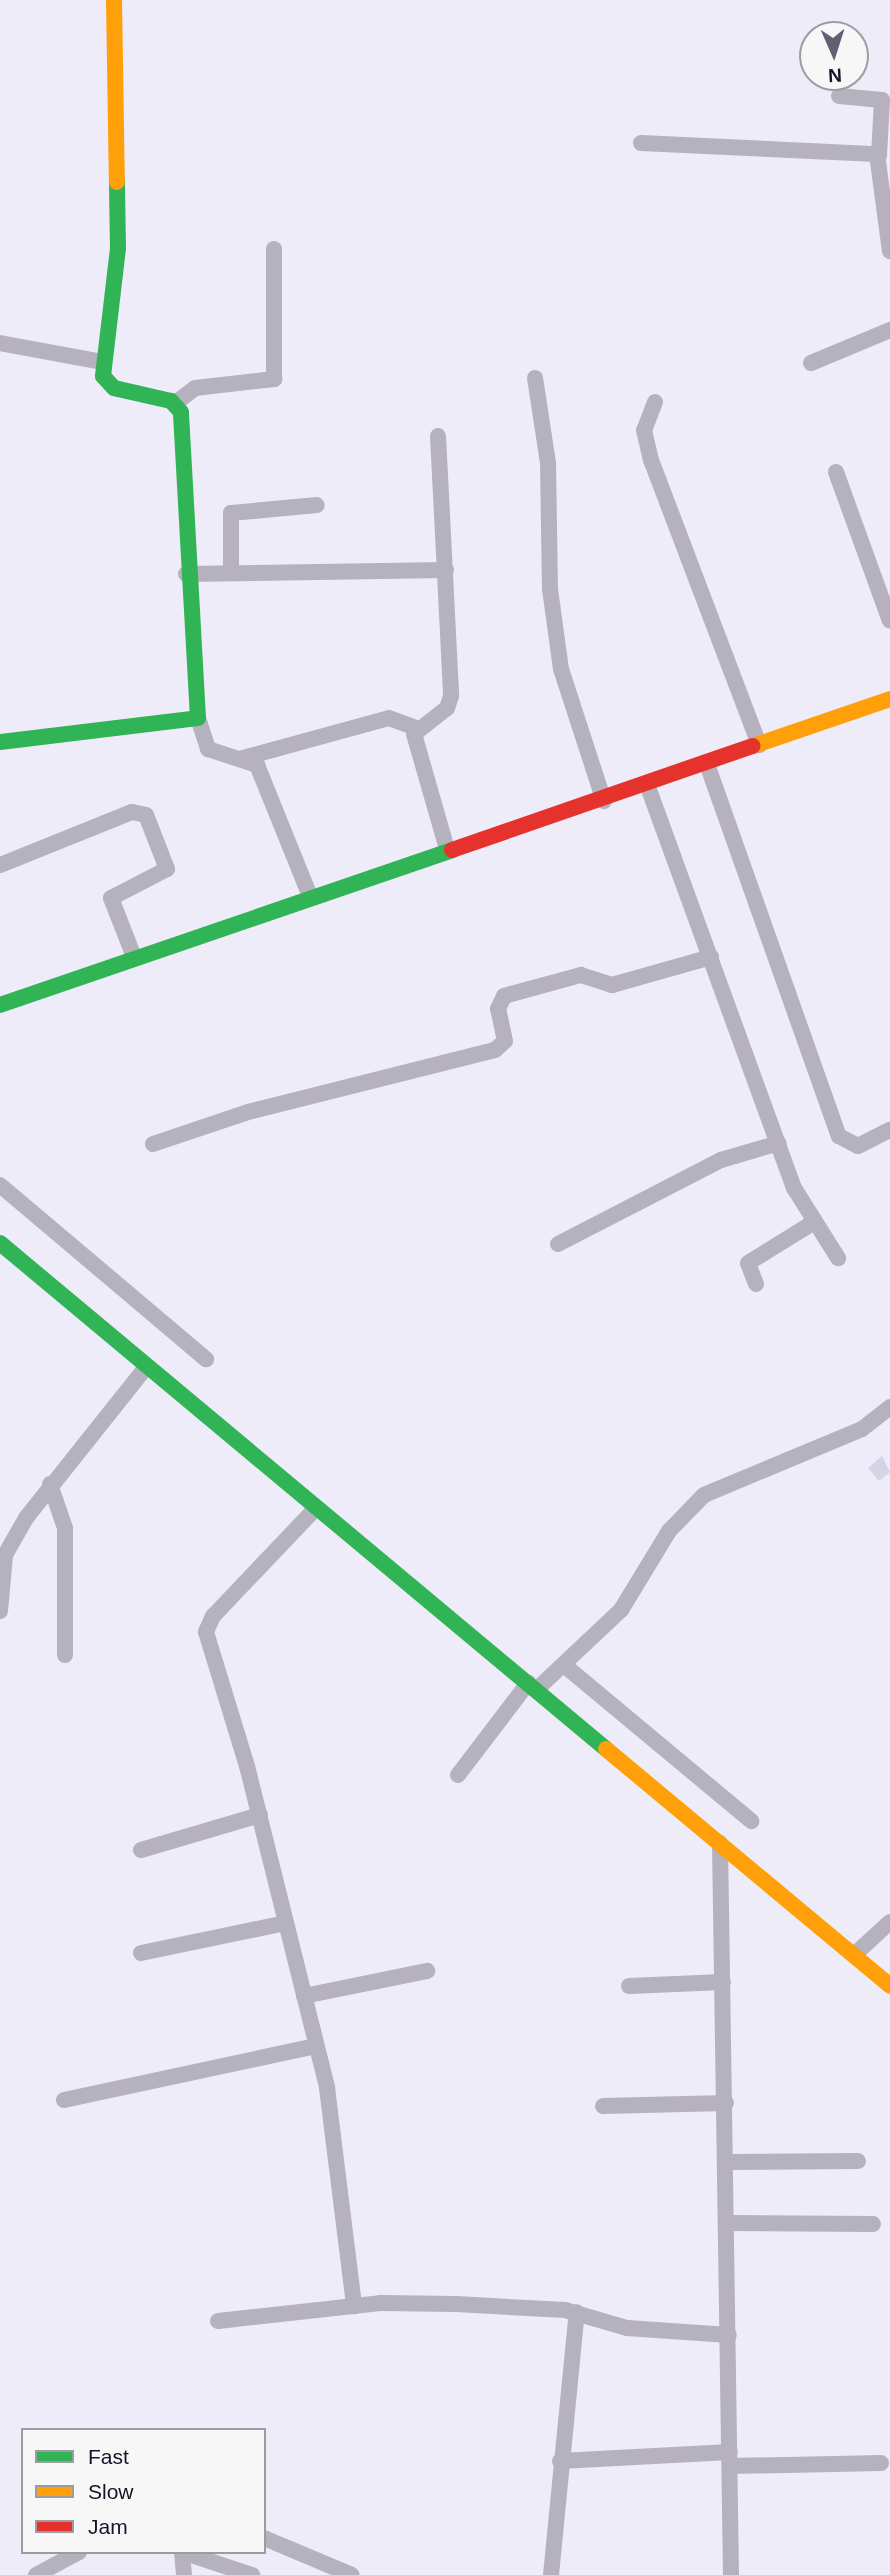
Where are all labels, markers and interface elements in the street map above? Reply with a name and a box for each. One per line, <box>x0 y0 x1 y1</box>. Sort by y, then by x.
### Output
north arrow <box>799 21 869 91</box>
text: N <box>828 65 842 86</box>
legend <box>21 2428 266 2554</box>
text: Fast <box>88 2445 129 2468</box>
text: Slow <box>88 2480 134 2503</box>
text: Jam <box>88 2515 128 2538</box>

